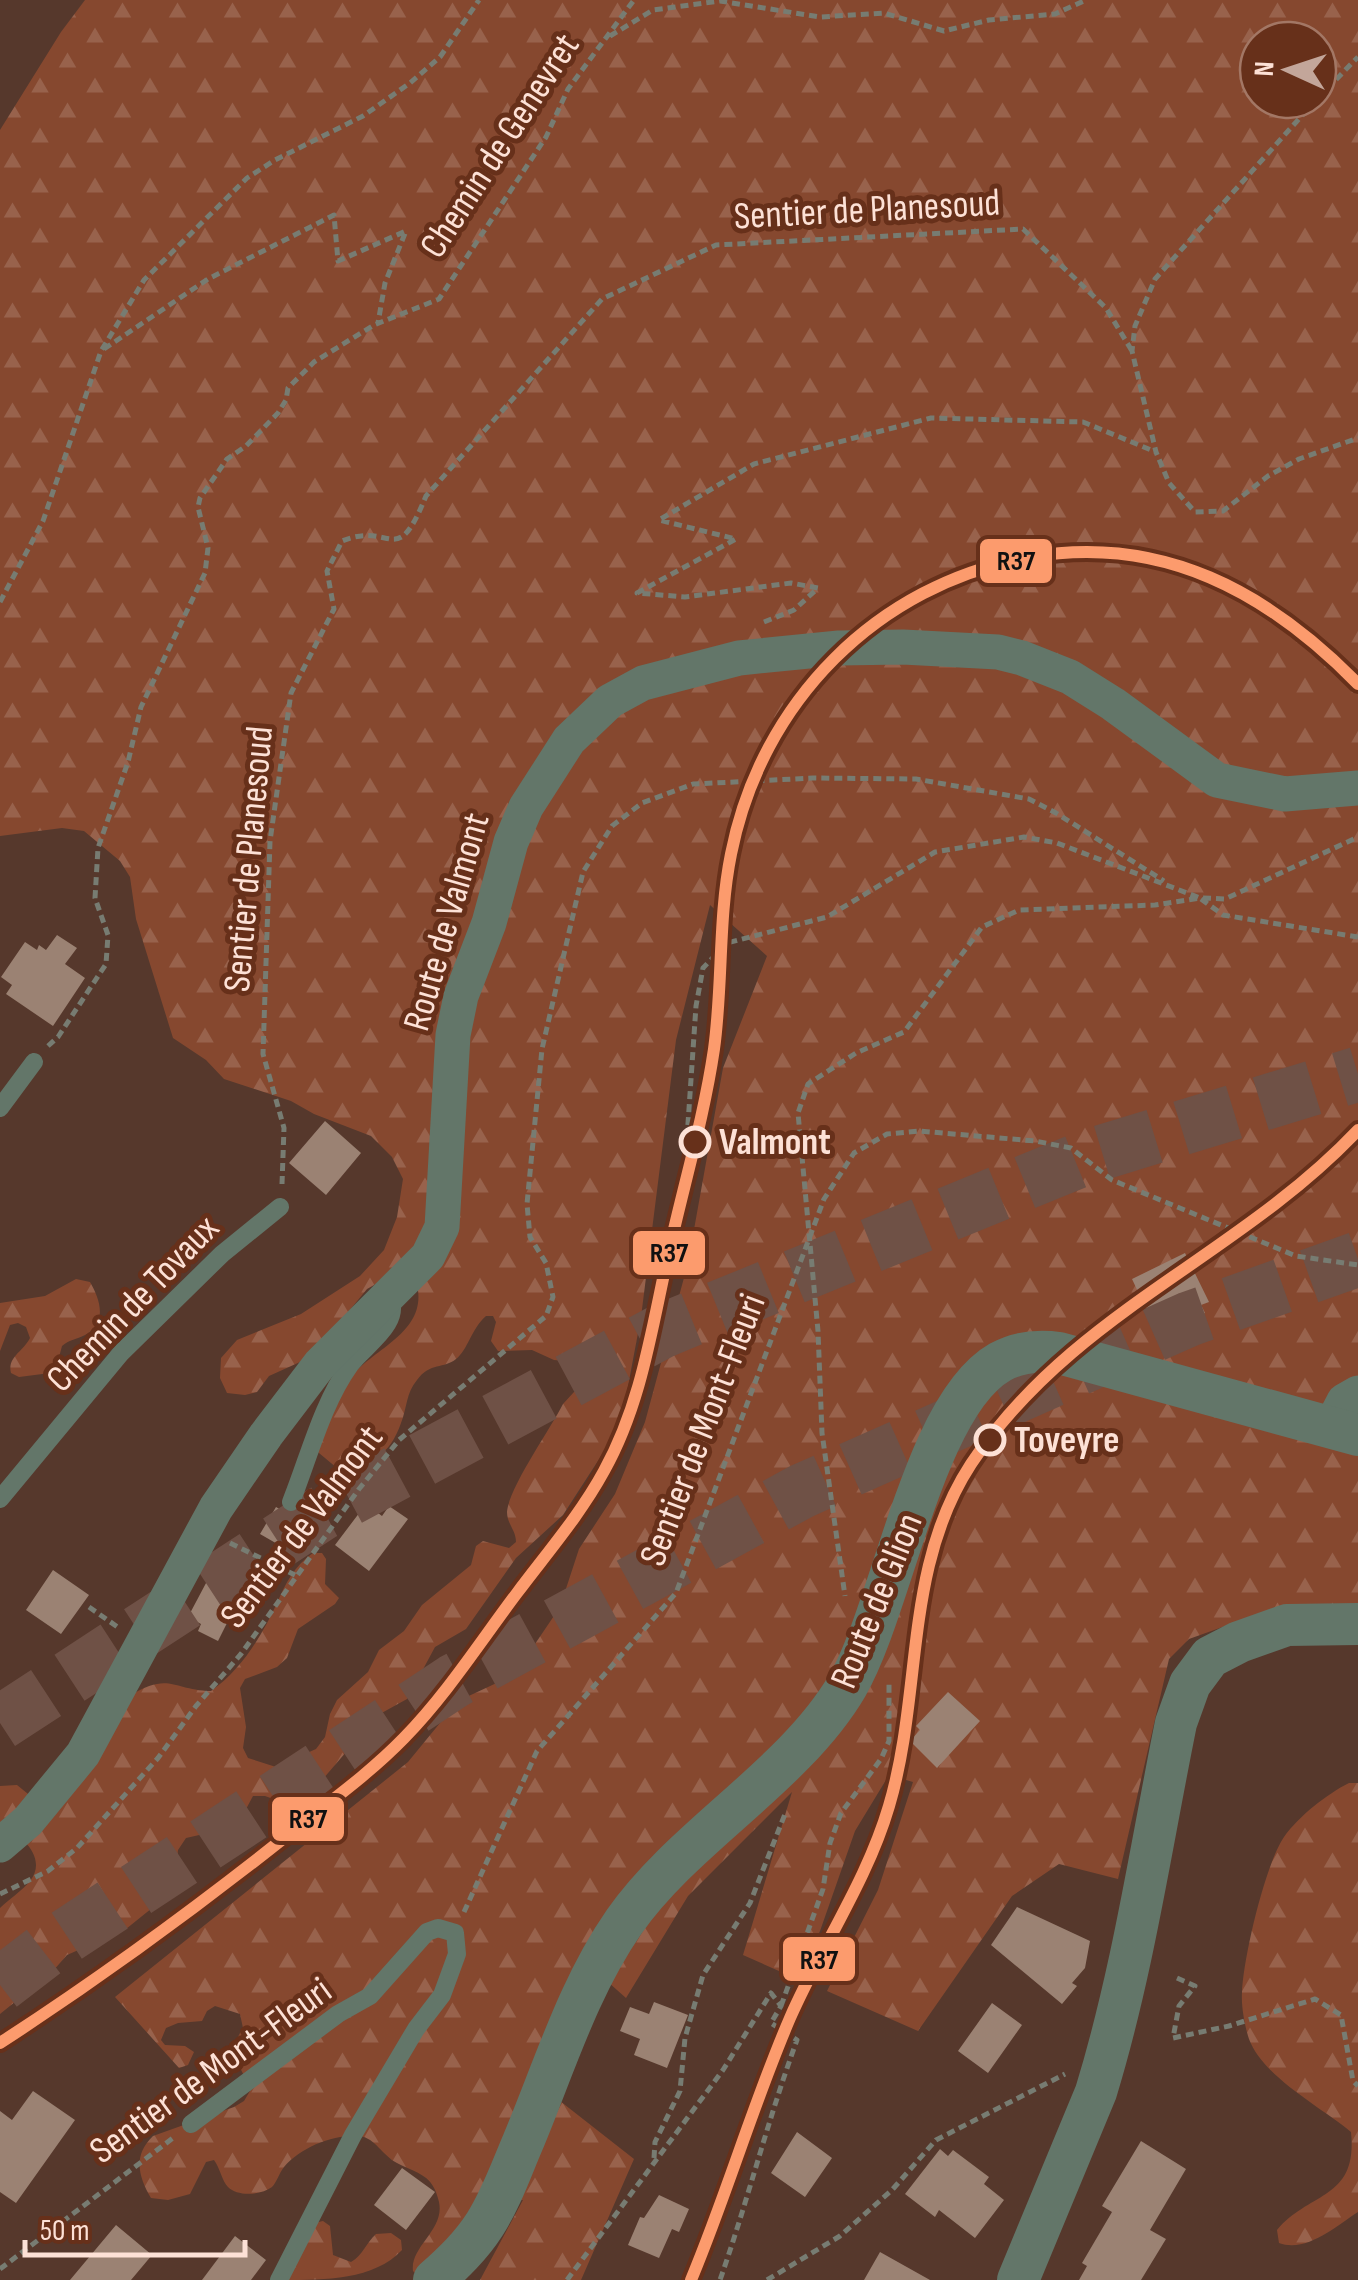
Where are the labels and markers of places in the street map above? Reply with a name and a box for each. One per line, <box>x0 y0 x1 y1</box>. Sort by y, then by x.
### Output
place label: Valmont <box>719 1120 831 1165</box>
marker: Valmont <box>680 1127 710 1157</box>
place label: Toveyre <box>1014 1418 1119 1463</box>
marker: Toveyre <box>975 1425 1005 1455</box>

